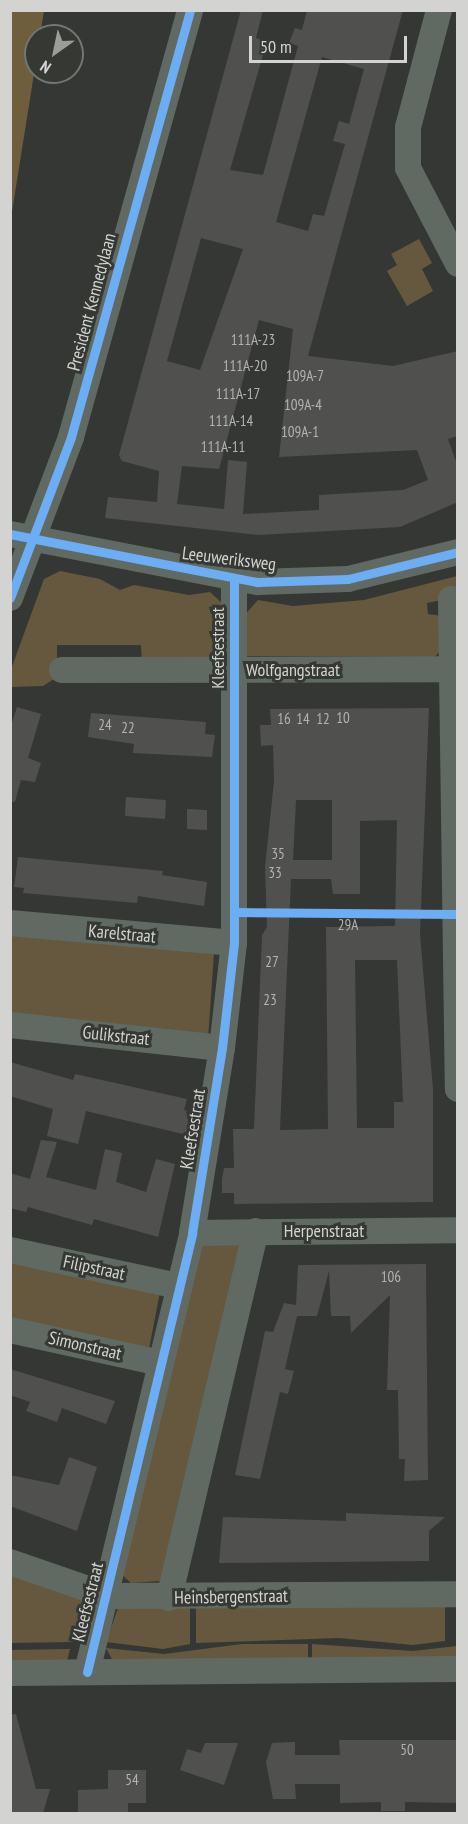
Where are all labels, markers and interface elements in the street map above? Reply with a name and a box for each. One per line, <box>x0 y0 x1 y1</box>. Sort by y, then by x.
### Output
north arrow <box>24 24 84 84</box>
scale bar <box>252 24 410 62</box>
text: 50 m <box>260 35 292 58</box>
text: N <box>36 57 54 78</box>
street label: President Kennedylaan <box>63 231 121 373</box>
house number: 111A-23 <box>231 331 275 349</box>
house number: 111A-20 <box>223 357 267 375</box>
house number: 109A-7 <box>286 367 324 385</box>
house number: 111A-17 <box>216 385 260 403</box>
house number: 109A-4 <box>284 396 322 414</box>
house number: 111A-14 <box>209 412 253 430</box>
house number: 109A-1 <box>281 423 319 441</box>
house number: 111A-11 <box>201 438 245 456</box>
street label: Leeuweriksweg <box>181 543 277 575</box>
street label: Kleefsestraat <box>207 607 229 689</box>
street label: Wolfgangstraat <box>246 659 340 681</box>
house number: 10 <box>336 709 350 727</box>
house number: 16 <box>277 710 291 728</box>
house number: 14 <box>296 710 310 728</box>
house number: 12 <box>316 710 330 728</box>
house number: 24 <box>98 716 112 734</box>
house number: 22 <box>121 719 135 737</box>
house number: 35 <box>271 845 285 863</box>
house number: 33 <box>268 864 282 882</box>
house number: 29A <box>338 916 358 934</box>
street label: Karelstraat <box>87 920 157 948</box>
house number: 27 <box>265 953 279 971</box>
house number: 23 <box>263 991 277 1009</box>
street label: Gulikstraat <box>82 1022 150 1050</box>
street label: Kleefsestraat <box>176 1087 210 1171</box>
street label: Herpenstraat <box>284 1220 364 1242</box>
street label: Filipstraat <box>61 1251 127 1285</box>
house number: 106 <box>381 1268 401 1286</box>
street label: Simonstraat <box>46 1327 124 1365</box>
street label: Kleefsestraat <box>68 1560 108 1644</box>
street label: Heinsbergenstraat <box>174 1585 288 1609</box>
house number: 50 <box>400 1741 414 1759</box>
house number: 54 <box>125 1771 139 1789</box>

